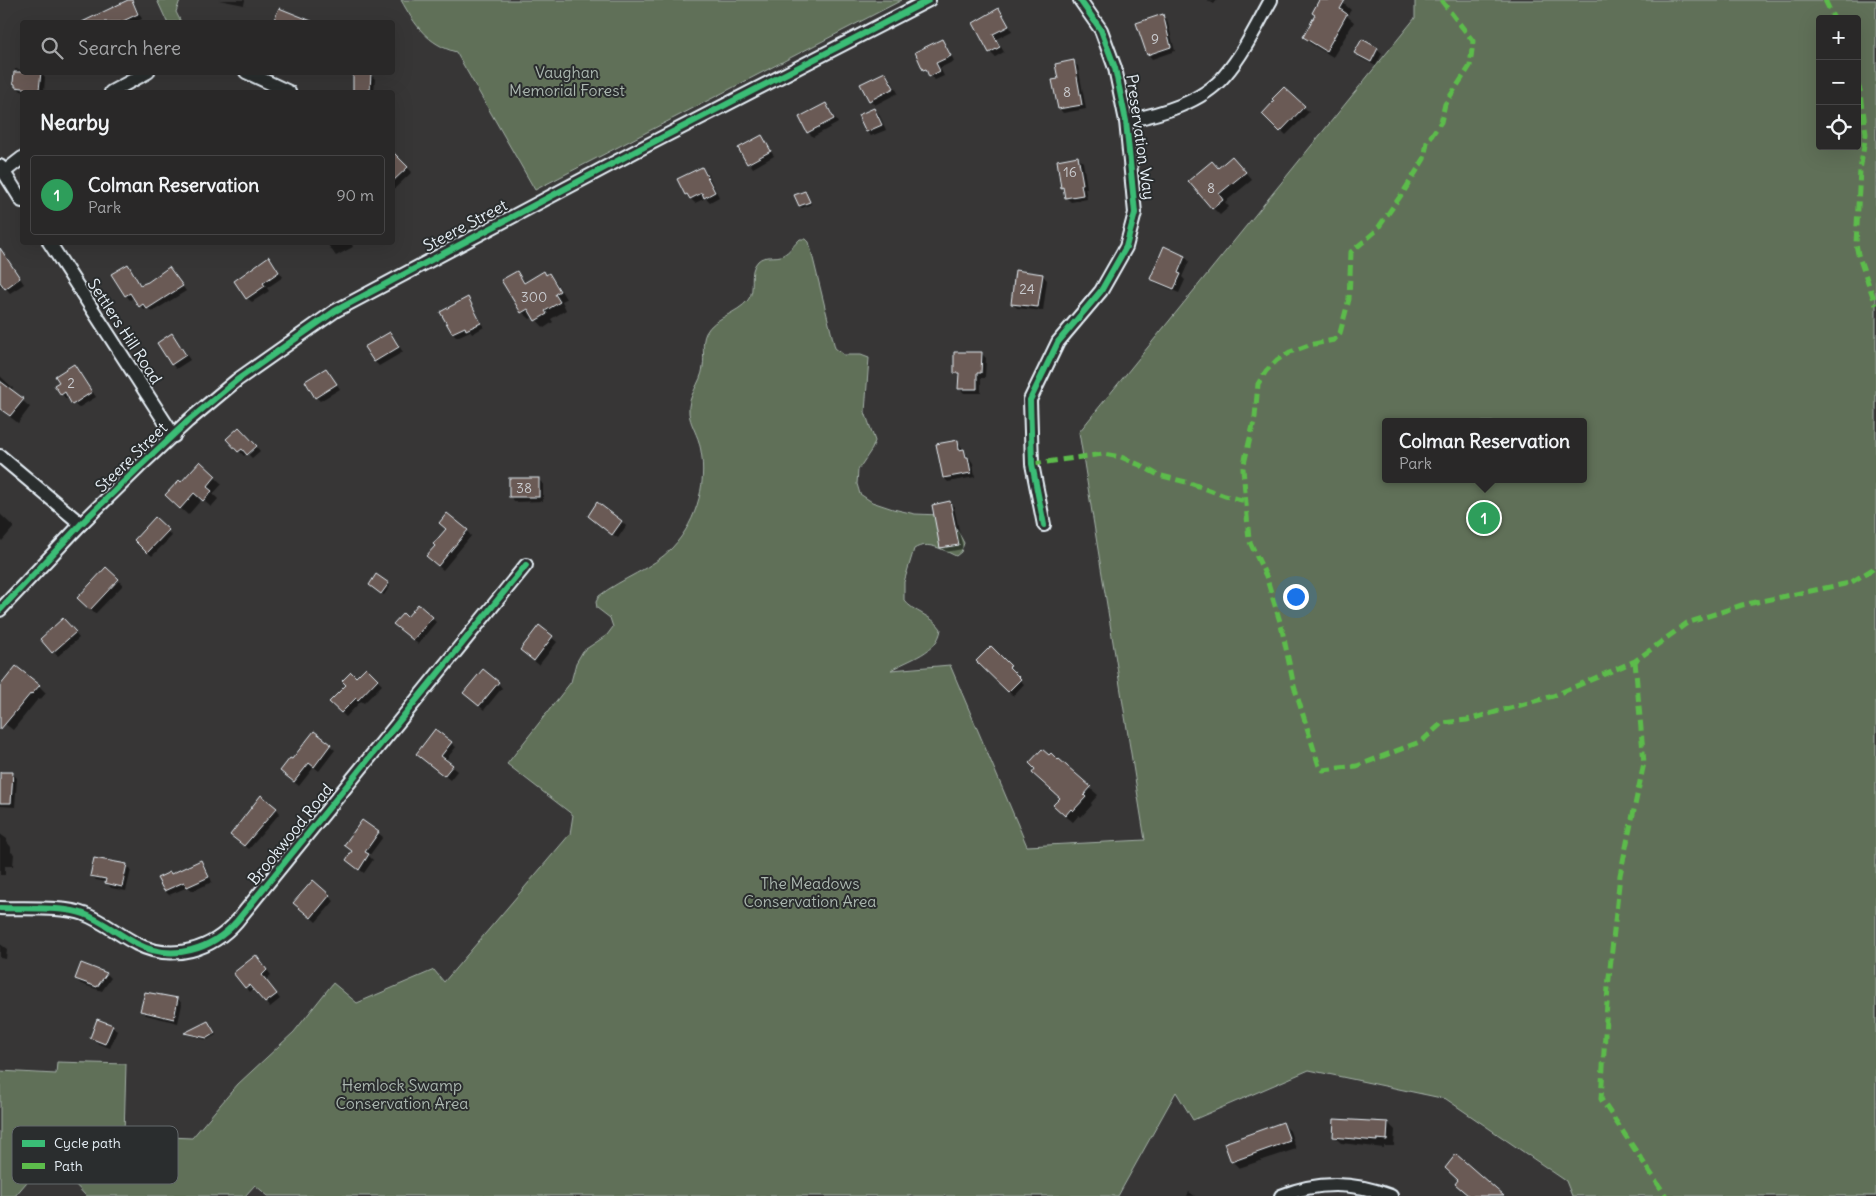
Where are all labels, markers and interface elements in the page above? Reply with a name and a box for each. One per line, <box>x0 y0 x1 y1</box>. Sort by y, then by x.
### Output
map controls <box>1816 15 1861 150</box>
button: + <box>1816 15 1861 60</box>
search box <box>20 20 395 75</box>
house number: 9 <box>1151 30 1159 48</box>
icon: search <box>38 34 66 62</box>
text: Search here <box>78 36 181 60</box>
button: − <box>1816 60 1861 105</box>
park label: Vaughan Memorial Forest <box>509 62 626 100</box>
street label: Preservation Way <box>1122 73 1160 201</box>
house number: 8 <box>1063 83 1071 101</box>
button: locate <box>1816 105 1861 150</box>
text: Nearby <box>40 109 110 136</box>
house number: 16 <box>1063 163 1077 181</box>
text: Colman Reservation <box>88 173 259 197</box>
house number: 8 <box>1207 179 1215 197</box>
text: 1 <box>54 185 60 205</box>
text: 90 m <box>336 185 374 205</box>
street label: Steere Street <box>420 194 511 255</box>
text: Park <box>88 197 121 217</box>
street label: Settlers Hill Road <box>83 275 167 387</box>
house number: 24 <box>1019 280 1035 298</box>
house number: 300 <box>521 288 547 306</box>
house number: 2 <box>67 374 75 392</box>
street label: Steere Street <box>91 417 172 496</box>
popup <box>1382 418 1587 483</box>
text: Colman Reservation <box>1399 429 1570 453</box>
text: Park <box>1399 453 1432 473</box>
house number: 38 <box>516 479 532 497</box>
pin: 1 <box>1468 499 1500 537</box>
your location <box>1283 584 1309 610</box>
street label: Brookwood Road <box>243 779 337 889</box>
park label: The Meadows Conservation Area <box>744 873 877 911</box>
park label: Hemlock Swamp Conservation Area <box>336 1075 469 1113</box>
legend <box>12 1126 178 1184</box>
text: Cycle path <box>54 1134 121 1152</box>
text: Path <box>54 1157 83 1175</box>

